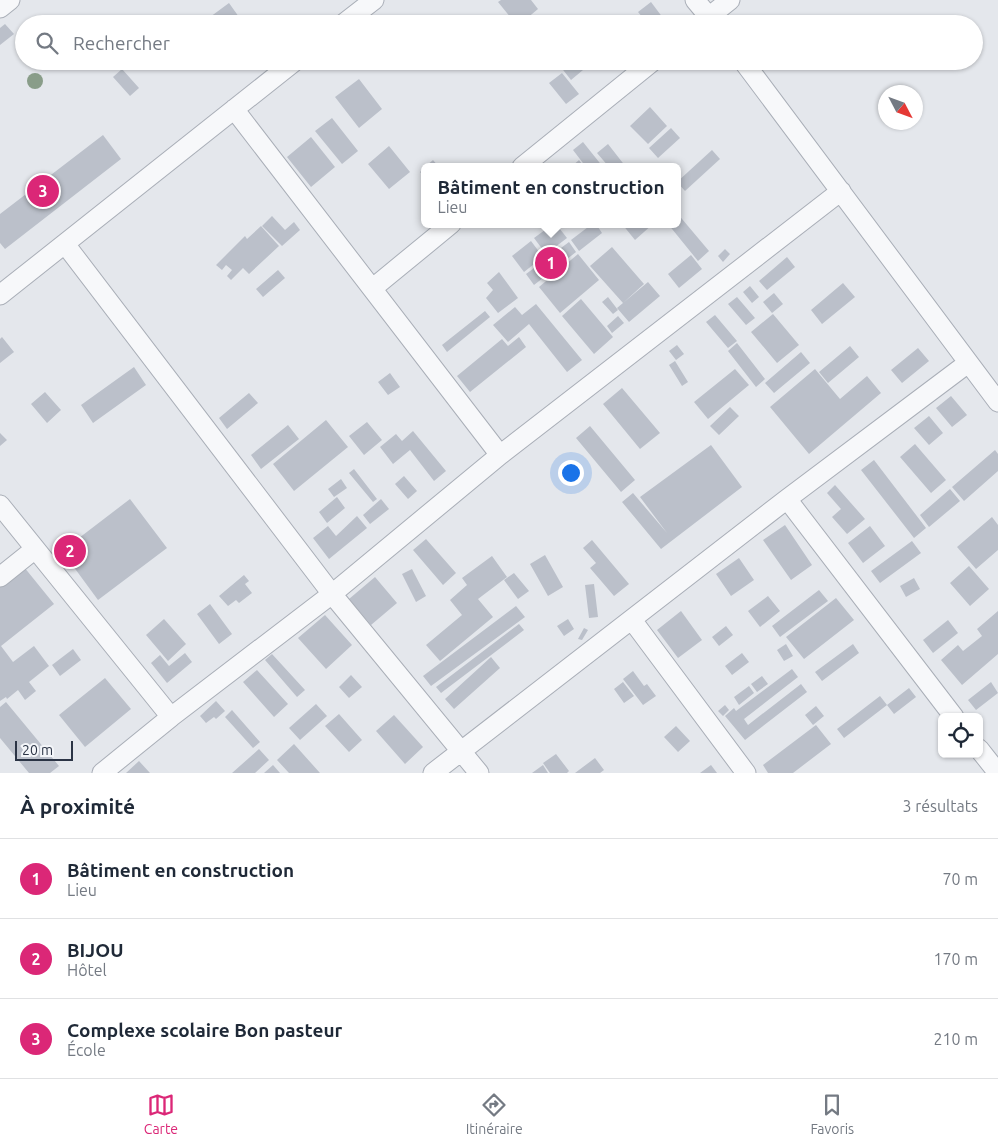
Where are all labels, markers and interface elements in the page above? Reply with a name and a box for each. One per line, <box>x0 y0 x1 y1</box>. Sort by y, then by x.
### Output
search box <box>15 15 983 70</box>
icon: search <box>33 29 61 57</box>
text: Rechercher <box>73 32 170 54</box>
north arrow <box>878 85 923 130</box>
popup <box>421 163 681 228</box>
pin: 3 <box>27 172 59 210</box>
text: Bâtiment en construction <box>437 176 665 198</box>
text: Lieu <box>437 198 468 216</box>
pin: 1 <box>535 244 567 282</box>
your location <box>558 460 584 486</box>
pin: 2 <box>54 532 86 570</box>
map controls <box>938 713 983 758</box>
button: locate <box>938 713 983 758</box>
scale bar <box>15 738 72 761</box>
text: 20 m <box>22 742 53 758</box>
text: À proximité <box>20 794 135 818</box>
text: 3 résultats <box>902 797 978 815</box>
text: Bâtiment en construction <box>67 859 294 881</box>
text: 1 <box>31 870 41 888</box>
text: 70 m <box>942 870 978 888</box>
text: Lieu <box>67 881 97 899</box>
text: BIJOU <box>67 939 123 961</box>
text: 2 <box>31 950 41 968</box>
text: 170 m <box>933 950 978 968</box>
text: Hôtel <box>67 961 107 979</box>
text: Complexe scolaire Bon pasteur <box>67 1019 342 1041</box>
text: 3 <box>31 1030 41 1048</box>
text: 210 m <box>933 1030 978 1048</box>
text: École <box>67 1041 106 1059</box>
tab: Carte <box>144 1091 178 1137</box>
tab: Itinéraire <box>466 1091 523 1137</box>
tab: Favoris <box>810 1091 854 1137</box>

